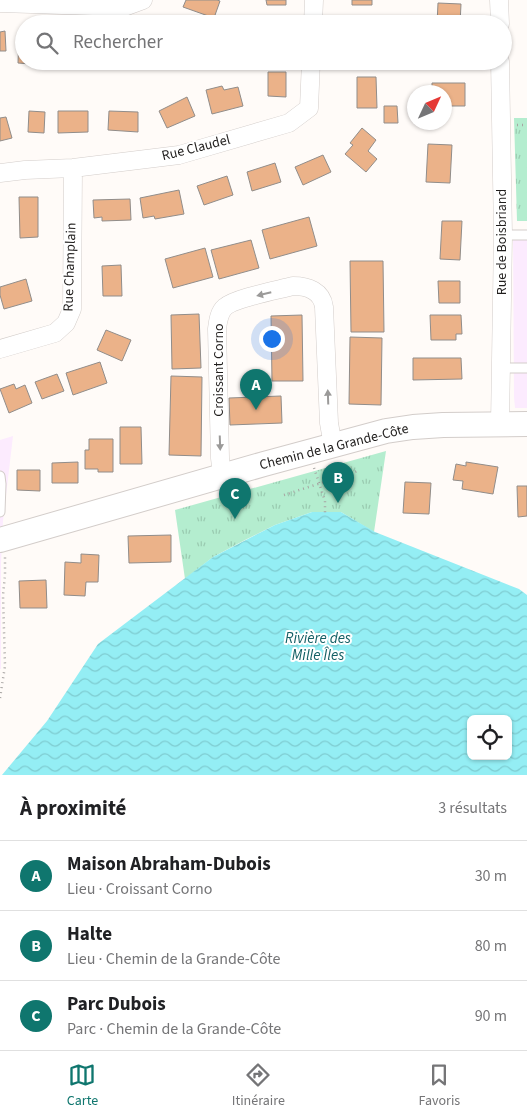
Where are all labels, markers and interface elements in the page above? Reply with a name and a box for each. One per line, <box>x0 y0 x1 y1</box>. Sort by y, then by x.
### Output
search box <box>15 15 512 70</box>
icon: search <box>33 29 61 57</box>
text: Rechercher <box>73 29 163 56</box>
north arrow <box>407 85 452 130</box>
street label: Rue Claudel <box>160 130 233 166</box>
street label: Rue de Boisbriand <box>492 189 512 295</box>
street label: Rue Champlain <box>58 222 82 312</box>
one-way arrow <box>257 290 272 298</box>
street label: Croissant Corno <box>209 323 229 417</box>
your location <box>259 326 285 352</box>
pin: A <box>240 369 272 410</box>
one-way arrow <box>324 389 332 405</box>
street label: Chemin de la Grande-Côte <box>257 419 411 475</box>
one-way arrow <box>216 436 224 452</box>
pin: B <box>322 462 354 503</box>
pin: C <box>219 478 251 519</box>
water label: Rivière des Mille Îles <box>285 628 351 666</box>
map controls <box>467 715 512 760</box>
button: locate <box>467 715 512 760</box>
text: À proximité <box>20 793 126 823</box>
text: 3 résultats <box>438 797 507 819</box>
text: Maison Abraham-Dubois <box>67 851 271 878</box>
text: A <box>31 865 41 887</box>
text: 30 m <box>475 865 507 887</box>
text: Lieu · Croissant Corno <box>67 878 213 900</box>
text: Halte <box>67 921 112 948</box>
text: B <box>31 935 41 957</box>
text: 80 m <box>475 935 507 957</box>
text: Lieu · Chemin de la Grande-Côte <box>67 948 281 970</box>
text: Parc Dubois <box>67 991 166 1018</box>
text: C <box>31 1005 41 1027</box>
text: 90 m <box>475 1005 507 1027</box>
text: Parc · Chemin de la Grande-Côte <box>67 1018 281 1040</box>
tab: Carte <box>67 1061 98 1111</box>
tab: Itinéraire <box>232 1061 285 1111</box>
tab: Favoris <box>418 1061 460 1111</box>

